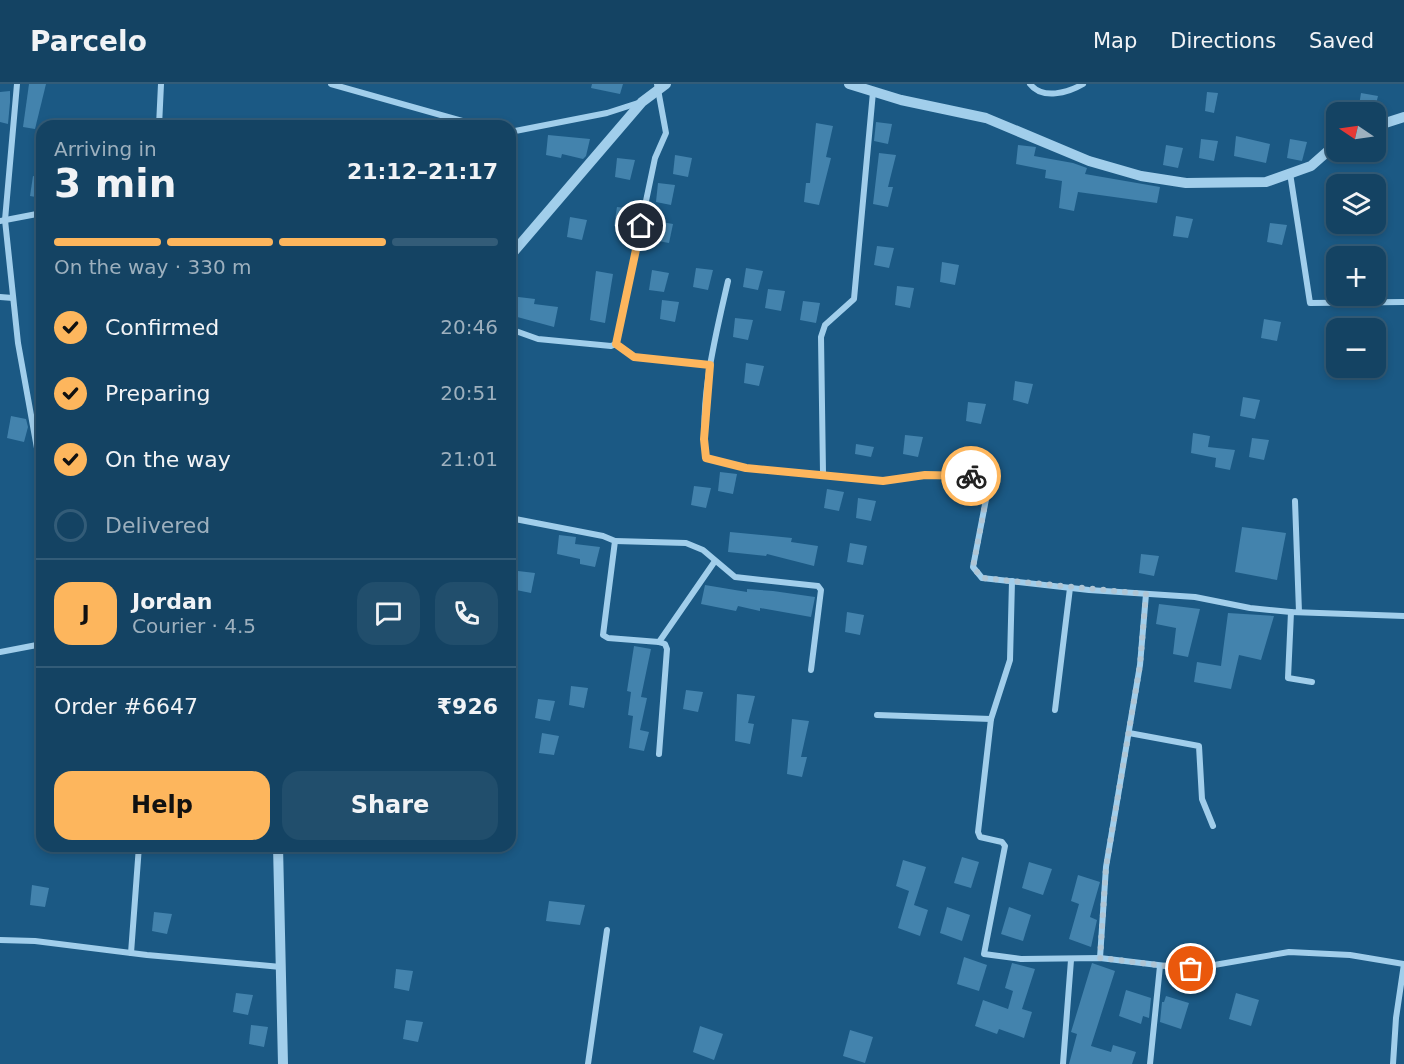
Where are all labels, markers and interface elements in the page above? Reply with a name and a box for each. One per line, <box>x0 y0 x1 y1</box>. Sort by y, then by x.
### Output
text: Parcelo <box>30 25 147 58</box>
text: Map <box>1093 29 1137 53</box>
text: Directions <box>1170 29 1276 53</box>
text: Saved <box>1309 29 1374 53</box>
north arrow <box>1326 102 1386 162</box>
map controls <box>1326 102 1386 378</box>
text: Arriving in <box>54 137 157 161</box>
text: 21:12–21:17 <box>347 159 498 184</box>
text: 3 min <box>54 161 176 206</box>
button: layers <box>1326 174 1386 234</box>
pin <box>615 200 666 251</box>
icon: home <box>624 209 657 242</box>
button: + <box>1326 246 1386 306</box>
text: On the way · 330 m <box>54 255 252 279</box>
icon: check <box>54 311 87 344</box>
text: Confirmed <box>105 315 219 340</box>
text: 20:46 <box>440 315 498 339</box>
button: − <box>1326 318 1386 378</box>
icon: check <box>54 377 87 410</box>
text: Preparing <box>105 381 211 406</box>
text: 20:51 <box>440 381 498 405</box>
icon: check <box>54 443 87 476</box>
courier <box>941 446 1001 506</box>
text: On the way <box>105 447 231 472</box>
text: 21:01 <box>440 447 498 471</box>
icon: bike <box>955 460 988 493</box>
text: Delivered <box>105 513 210 538</box>
button: chat <box>357 582 420 645</box>
button: phone <box>435 582 498 645</box>
text: Jordan <box>132 589 212 614</box>
text: J <box>81 601 90 626</box>
text: Courier · 4.5 <box>132 614 256 638</box>
text: Order #6647 <box>54 694 198 719</box>
text: ₹926 <box>437 694 498 719</box>
button: Help <box>54 771 270 840</box>
button: Share <box>282 771 498 840</box>
pin <box>1165 943 1216 994</box>
icon: bag <box>1174 952 1207 985</box>

